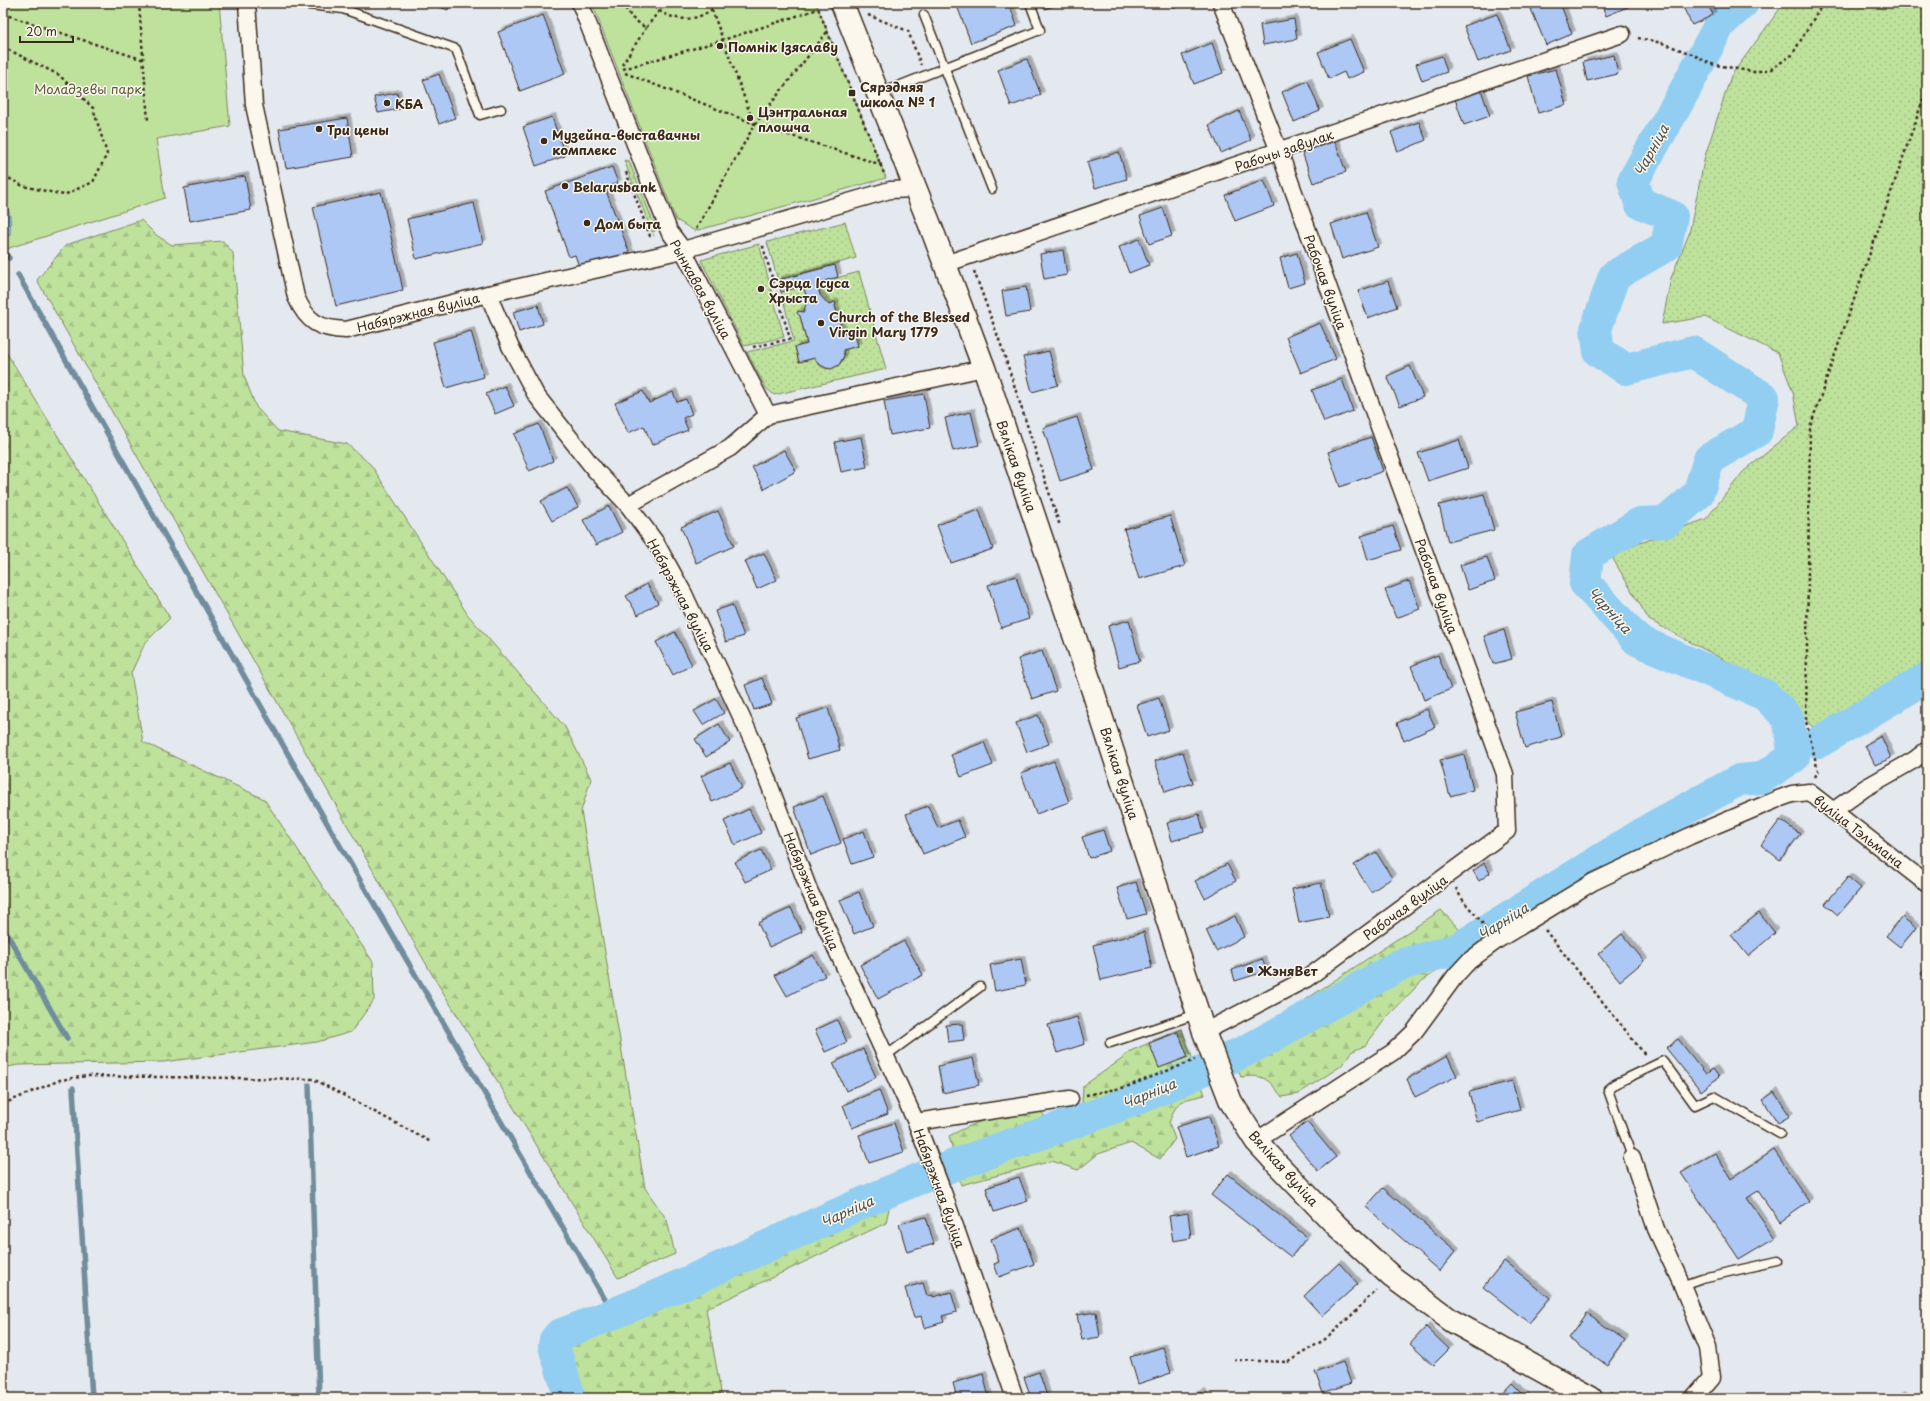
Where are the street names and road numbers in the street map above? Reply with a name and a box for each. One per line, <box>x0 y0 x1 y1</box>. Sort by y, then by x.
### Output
street label: Рабочы завулак <box>1232 124 1336 176</box>
street label: Рабочая вуліца <box>1300 232 1352 332</box>
street label: Рынкавая вуліца <box>666 236 736 342</box>
street label: Набярэжная вуліца <box>355 288 481 336</box>
street label: Вялікая вуліца <box>992 417 1042 515</box>
street label: Набярэжная вуліца <box>643 535 719 655</box>
street label: Рабочая вуліца <box>1411 536 1463 636</box>
street label: Вялікая вуліца <box>1096 724 1144 822</box>
street label: вуліца Тэльмана <box>1810 790 1909 873</box>
street label: Набярэжная вуліца <box>780 829 844 953</box>
street label: Рабочая вуліца <box>1359 870 1451 944</box>
street label: Набярэжная вуліца <box>910 1126 970 1250</box>
street label: Вялікая вуліца <box>1245 1126 1323 1210</box>

